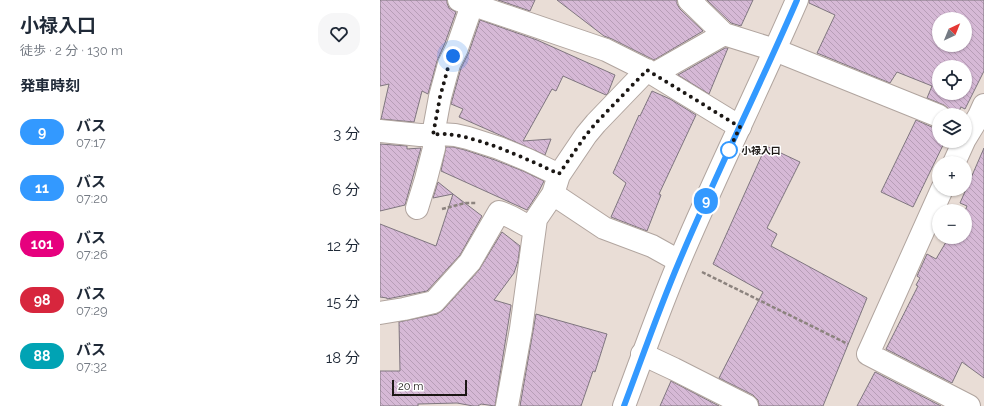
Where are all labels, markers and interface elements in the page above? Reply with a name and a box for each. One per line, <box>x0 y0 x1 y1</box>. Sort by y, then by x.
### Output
north arrow <box>932 12 972 52</box>
map controls <box>932 12 972 244</box>
button: heart <box>318 13 360 55</box>
text: 小禄入口 <box>20 14 96 36</box>
text: 徒歩 · 2 分 · 130 m <box>20 43 123 58</box>
your location <box>443 46 463 66</box>
button: locate <box>932 60 972 100</box>
text: 発車時刻 <box>20 77 80 95</box>
button: layers <box>932 108 972 148</box>
text: バス <box>76 117 106 135</box>
text: 9 <box>38 124 46 140</box>
text: 3 分 <box>333 125 360 143</box>
text: 07:17 <box>76 135 106 150</box>
marker: 小禄入口 <box>720 141 738 159</box>
place label: 小禄入口 <box>741 145 781 156</box>
button: + <box>932 156 972 196</box>
text: バス <box>76 173 106 191</box>
text: 11 <box>35 180 49 196</box>
text: 6 分 <box>332 181 360 199</box>
line badge: 9 <box>693 188 719 214</box>
text: 07:20 <box>76 191 108 206</box>
text: 9 <box>702 193 710 209</box>
button: − <box>932 204 972 244</box>
text: バス <box>76 229 106 247</box>
text: 101 <box>31 236 53 252</box>
text: 12 分 <box>327 237 360 255</box>
text: 07:26 <box>76 247 108 262</box>
text: バス <box>76 285 106 303</box>
text: 98 <box>34 292 50 308</box>
text: 15 分 <box>327 293 360 311</box>
text: 07:29 <box>76 303 108 318</box>
text: バス <box>76 341 106 359</box>
text: 88 <box>34 348 50 364</box>
text: 18 分 <box>326 349 360 367</box>
text: 07:32 <box>76 359 107 374</box>
scale bar <box>392 378 467 397</box>
text: 20 m <box>398 380 423 393</box>

